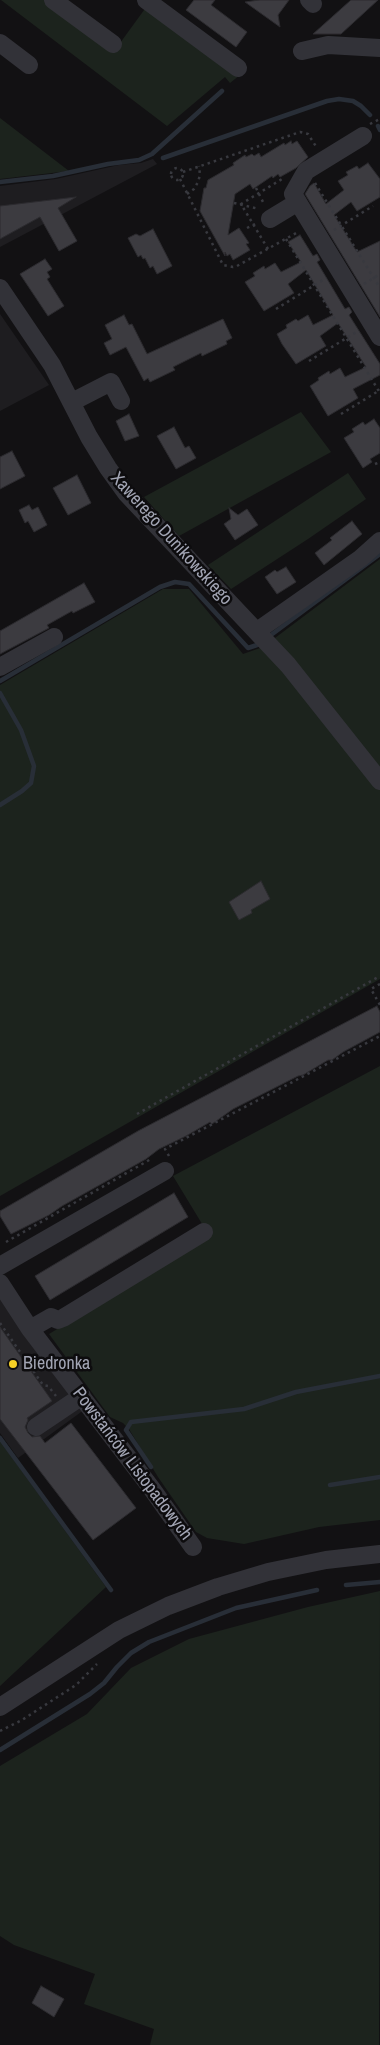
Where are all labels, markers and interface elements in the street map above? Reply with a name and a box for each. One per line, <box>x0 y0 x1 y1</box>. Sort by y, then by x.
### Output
street label: Xawerego Dunikowskiego <box>106 468 236 610</box>
place label: Biedronka <box>23 1353 90 1375</box>
marker: Biedronka <box>7 1358 19 1370</box>
street label: Powstańców Listopadowych <box>68 1383 196 1545</box>

